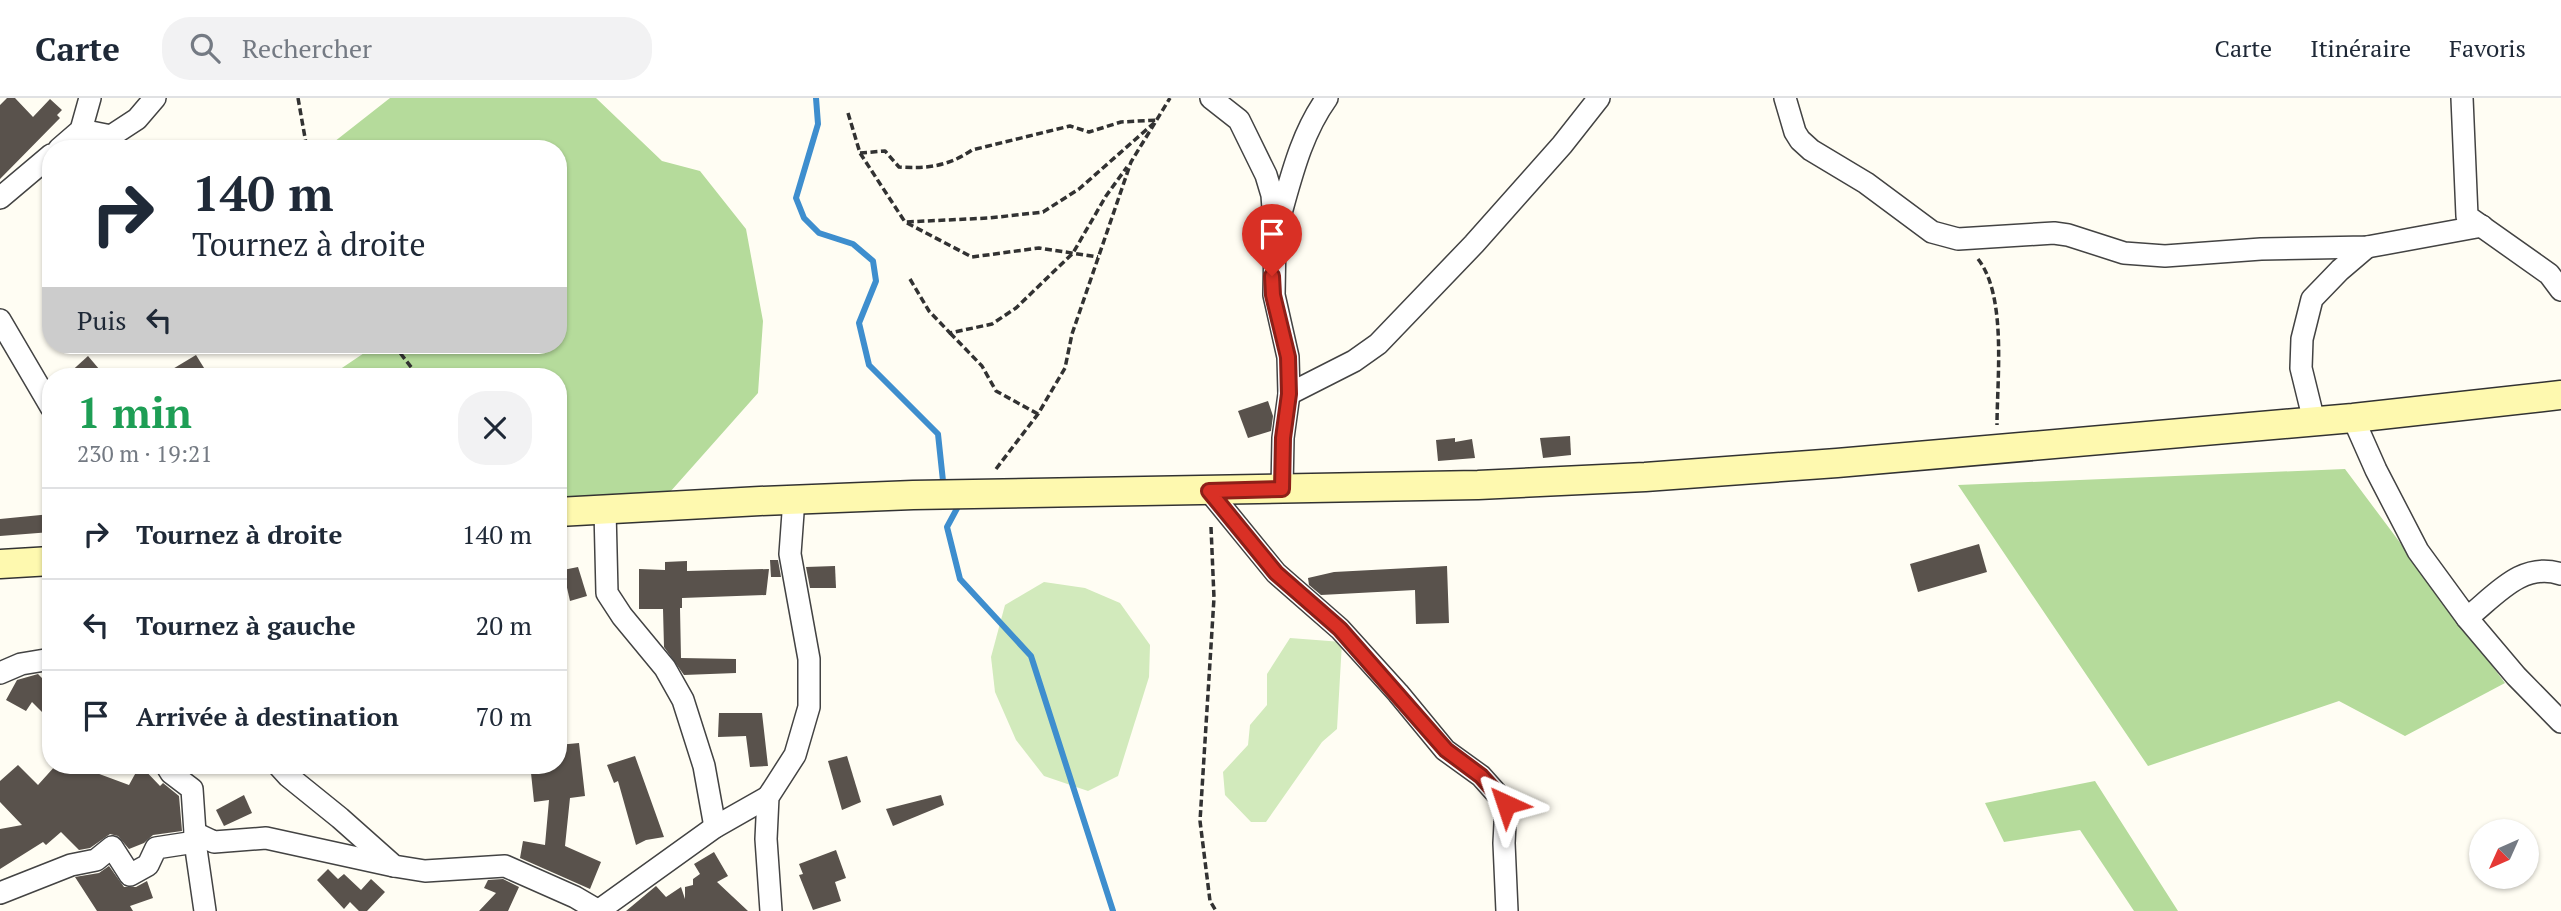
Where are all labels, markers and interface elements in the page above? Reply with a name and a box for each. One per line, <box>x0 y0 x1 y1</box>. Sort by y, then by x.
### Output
search box <box>162 17 652 80</box>
text: Carte <box>35 27 120 70</box>
icon: search <box>186 29 224 67</box>
text: Rechercher <box>242 31 372 65</box>
text: Carte <box>2214 32 2272 64</box>
text: Itinéraire <box>2310 32 2411 64</box>
text: Favoris <box>2449 32 2526 64</box>
text: 140 m <box>192 160 334 225</box>
icon: right <box>77 168 168 259</box>
pin <box>1242 204 1302 276</box>
icon: arrive <box>1253 215 1291 253</box>
text: Tournez à droite <box>192 223 426 265</box>
icon: left <box>140 301 178 339</box>
text: Puis <box>77 303 126 337</box>
text: 1 min <box>77 384 192 440</box>
button: close <box>458 391 532 465</box>
text: 230 m · 19:21 <box>77 438 212 469</box>
icon: right <box>77 515 115 553</box>
text: Tournez à droite <box>136 517 342 551</box>
text: 140 m <box>462 517 532 551</box>
icon: left <box>77 606 115 644</box>
text: Tournez à gauche <box>136 608 356 642</box>
text: 20 m <box>476 608 532 642</box>
icon: arrive <box>77 697 115 735</box>
text: Arrivée à destination <box>136 699 399 733</box>
text: 70 m <box>476 699 532 733</box>
position arrow <box>1469 767 1543 841</box>
north arrow <box>2469 819 2539 889</box>
map controls <box>2469 819 2539 889</box>

